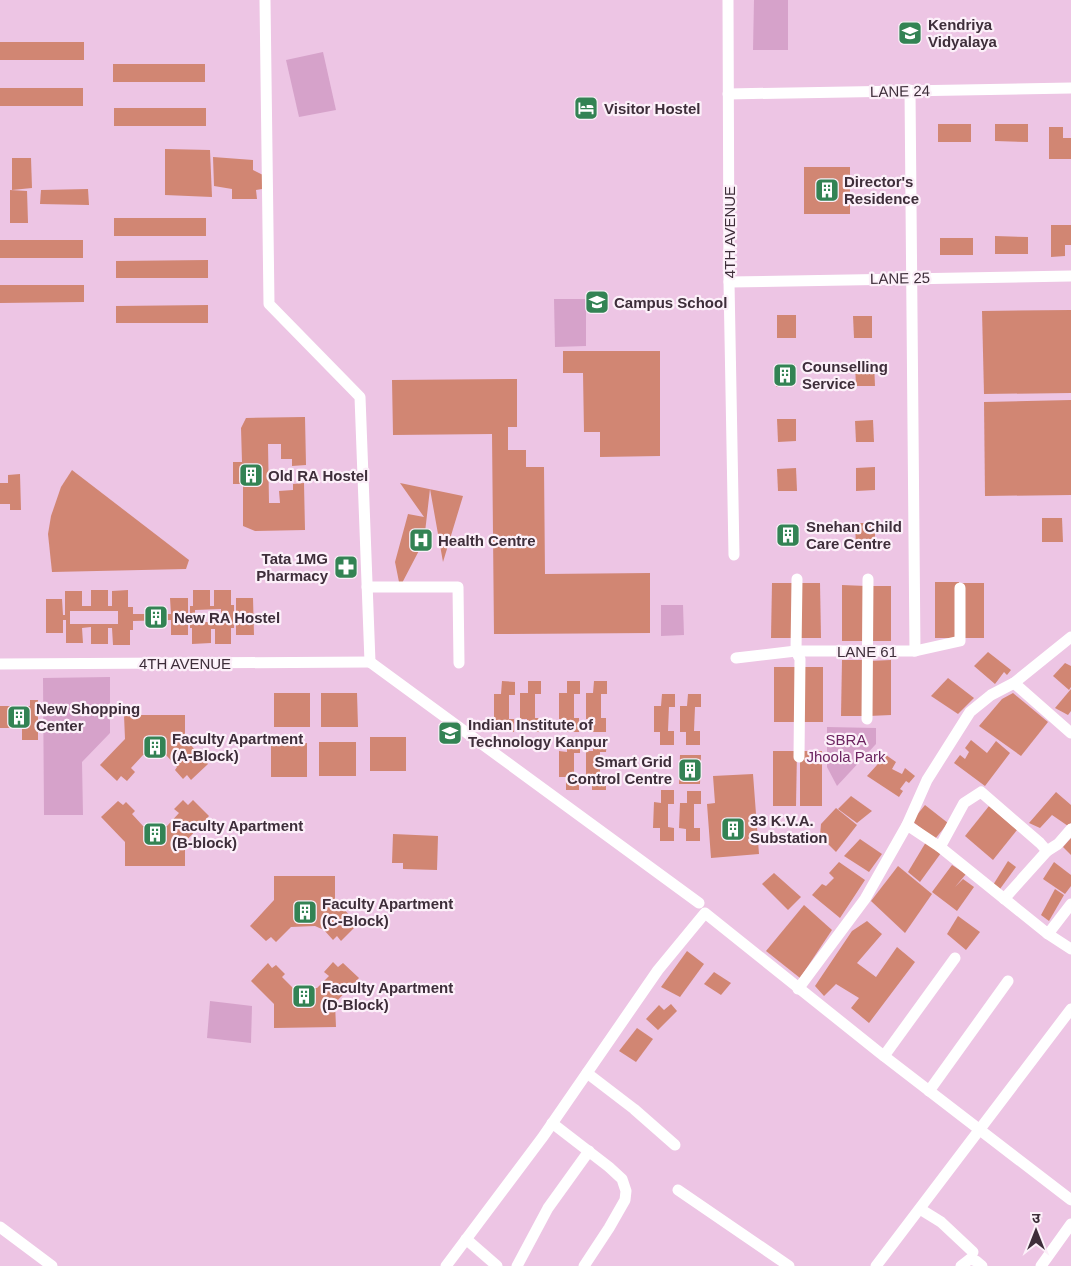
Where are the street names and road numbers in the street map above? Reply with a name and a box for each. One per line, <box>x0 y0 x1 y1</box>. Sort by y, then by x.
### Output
street label: LANE 24 <box>870 82 930 100</box>
street label: 4TH AVENUE <box>721 186 738 278</box>
street label: LANE 25 <box>870 269 930 287</box>
street label: LANE 61 <box>837 643 897 660</box>
street label: 4TH AVENUE <box>139 655 231 672</box>

